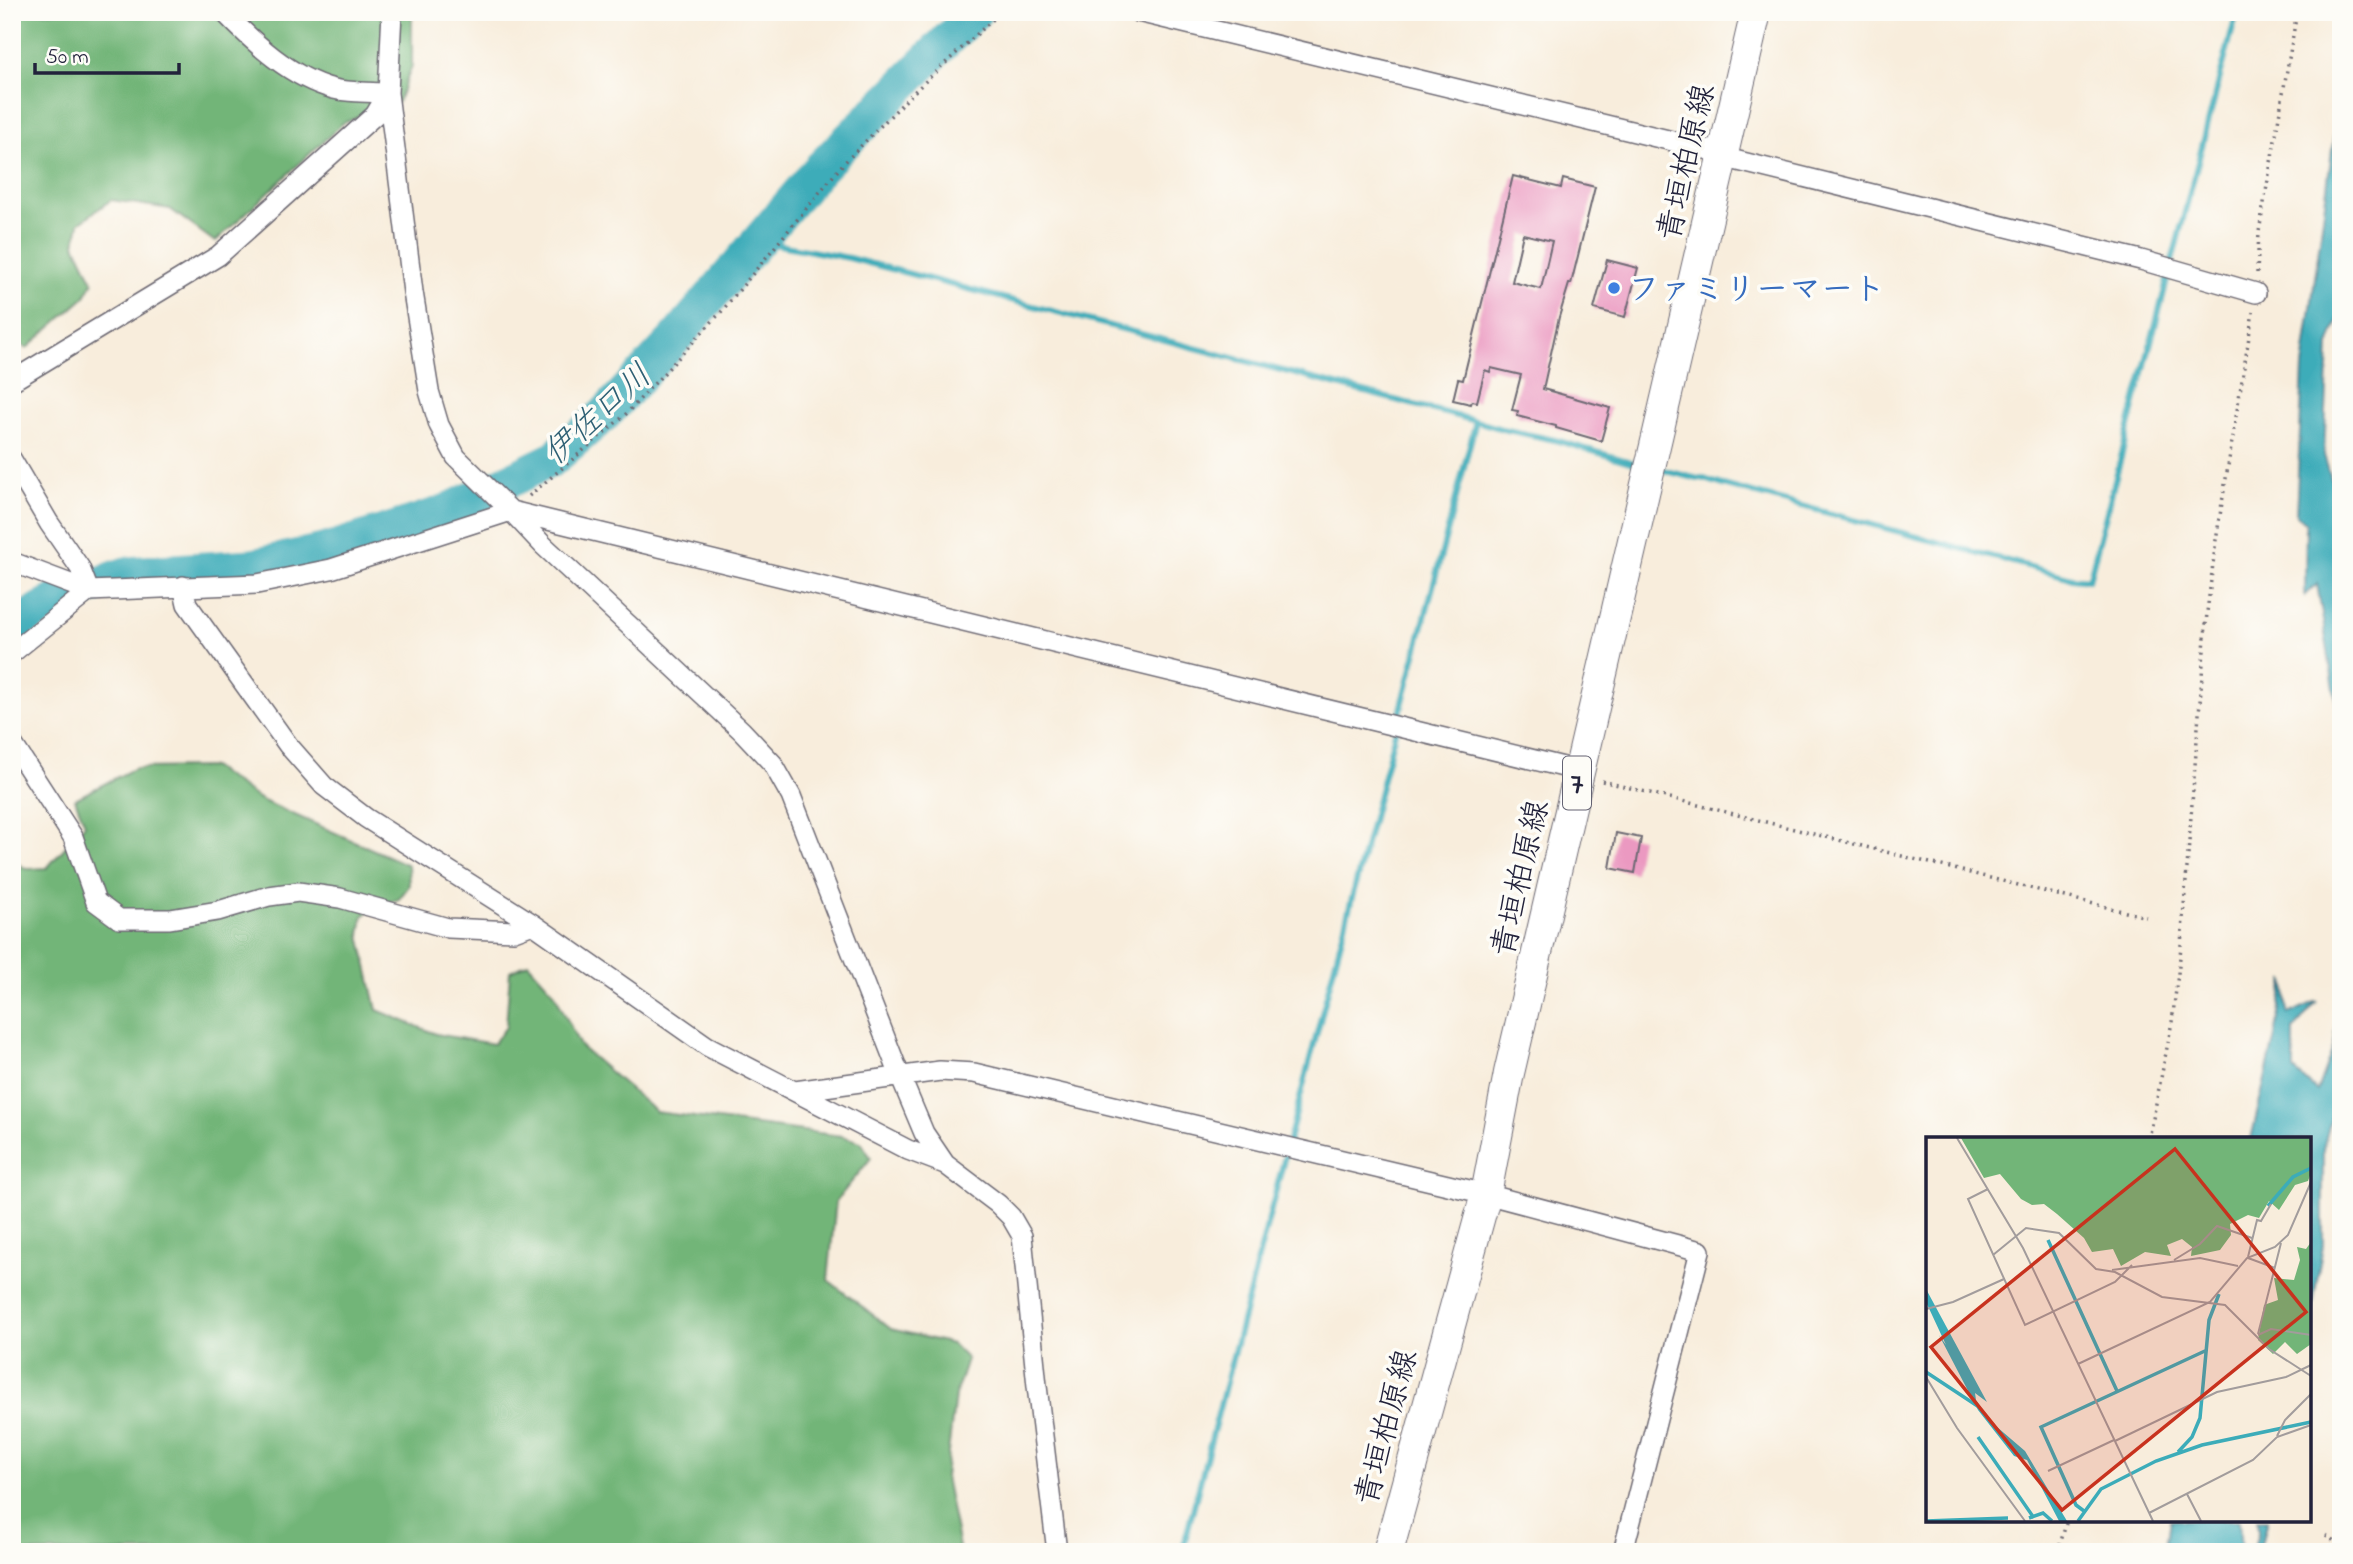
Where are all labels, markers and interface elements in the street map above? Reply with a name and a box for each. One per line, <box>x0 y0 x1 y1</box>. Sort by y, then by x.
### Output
scale bar <box>35 32 178 76</box>
text: 50 m <box>46 43 89 73</box>
street label: 青垣柏原線 <box>1648 80 1729 246</box>
place label: ファミリーマート <box>1628 268 1885 315</box>
marker: ファミリーマート <box>1606 280 1622 296</box>
water label: 伊佐口川 <box>534 354 664 478</box>
road number: 7 <box>1563 756 1591 810</box>
street label: 青垣柏原線 <box>1482 796 1563 962</box>
inset map <box>1926 1137 2311 1522</box>
street label: 青垣柏原線 <box>1345 1345 1432 1511</box>

